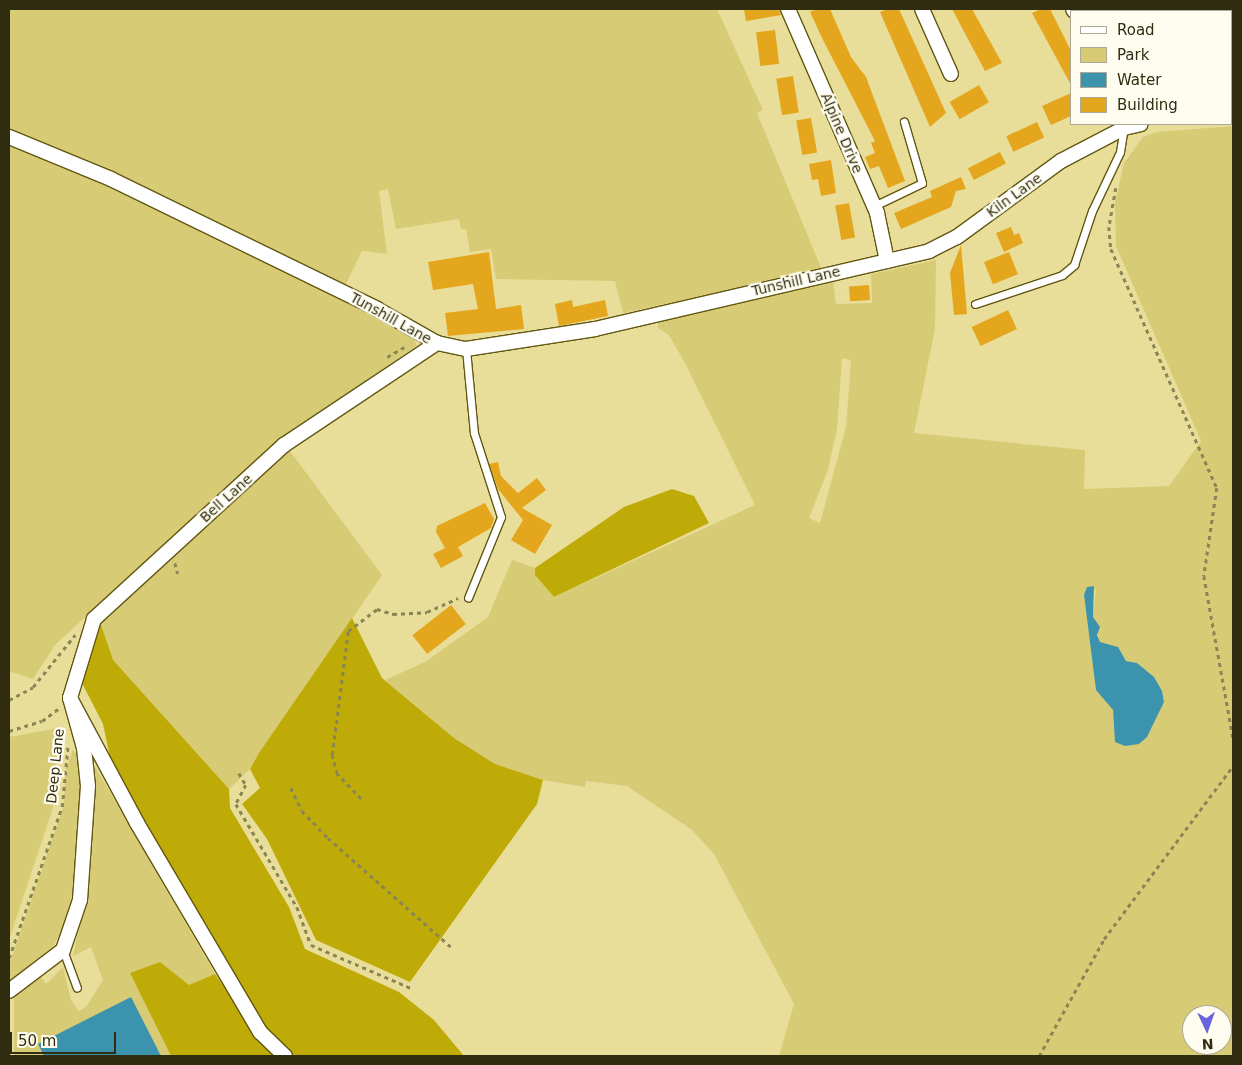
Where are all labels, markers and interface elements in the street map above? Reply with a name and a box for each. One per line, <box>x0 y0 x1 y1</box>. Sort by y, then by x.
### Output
legend <box>1070 10 1232 125</box>
text: Road <box>1117 21 1155 39</box>
text: Park <box>1117 46 1149 64</box>
text: Water <box>1117 71 1161 89</box>
street label: Alpine Drive <box>818 90 866 176</box>
text: Building <box>1117 96 1178 114</box>
street label: Kiln Lane <box>983 169 1045 221</box>
street label: Tunshill Lane <box>750 263 842 299</box>
street label: Tunshill Lane <box>347 289 435 347</box>
street label: Bell Lane <box>196 470 256 526</box>
street label: Deep Lane <box>43 728 67 804</box>
north arrow <box>1182 1005 1232 1055</box>
scale bar <box>12 1022 119 1054</box>
text: 50 m <box>18 1032 56 1050</box>
text: N <box>1201 1036 1214 1052</box>

